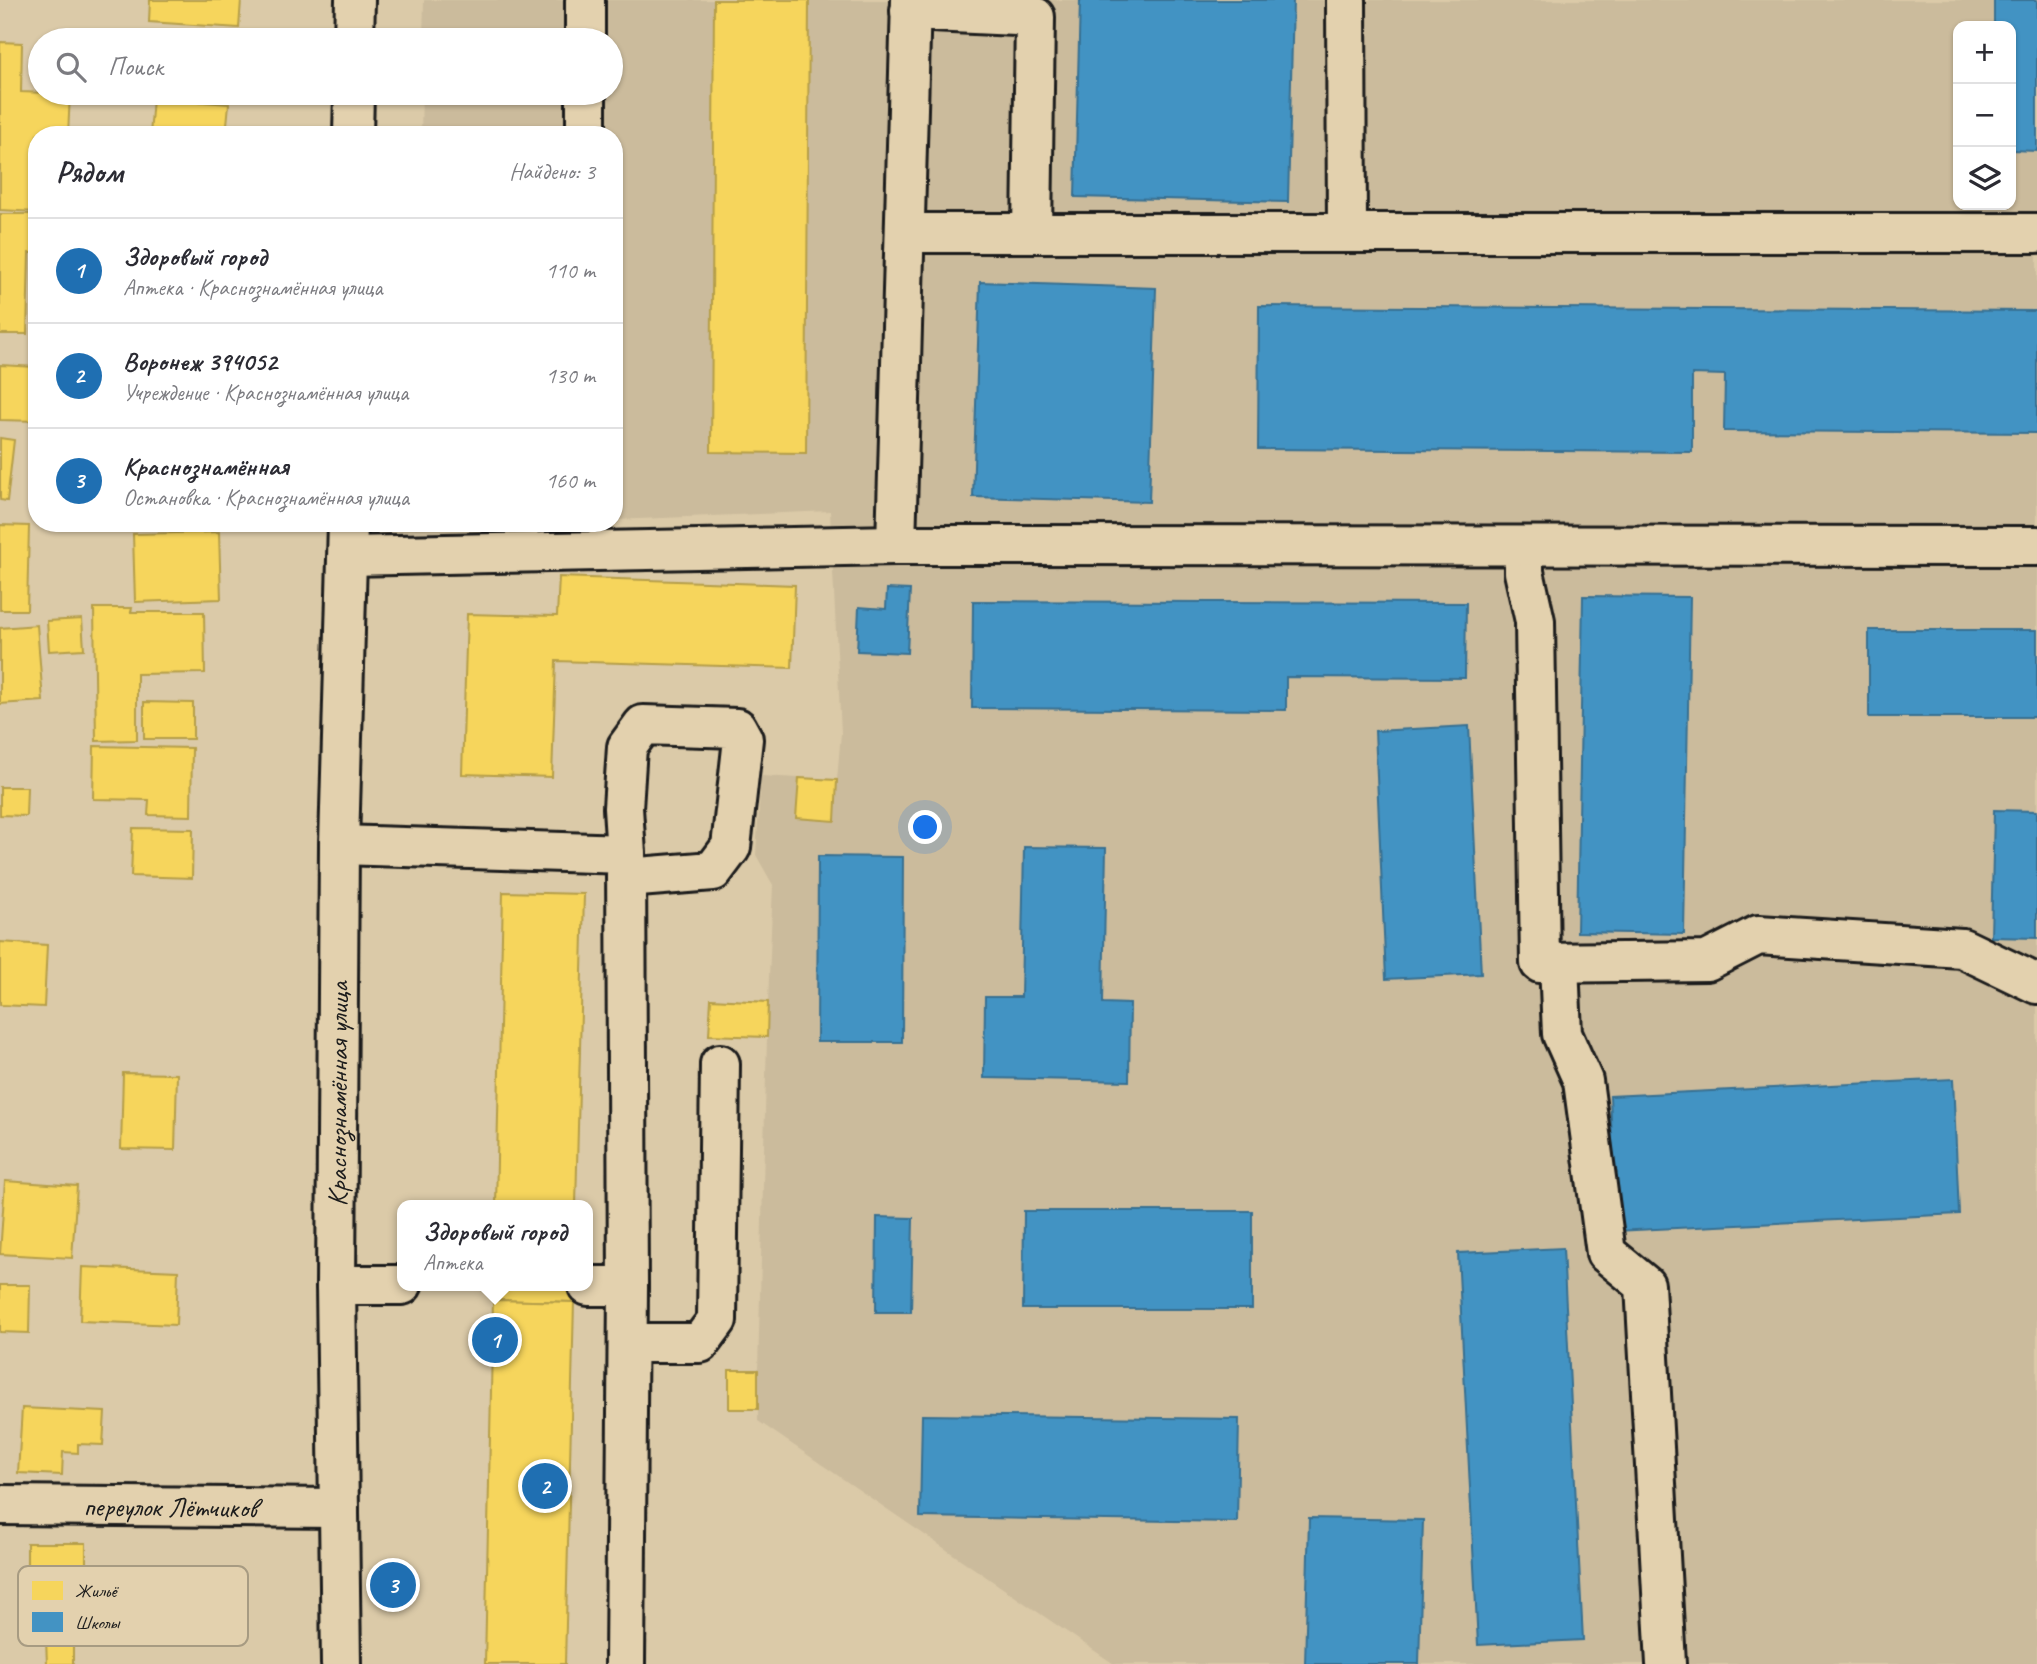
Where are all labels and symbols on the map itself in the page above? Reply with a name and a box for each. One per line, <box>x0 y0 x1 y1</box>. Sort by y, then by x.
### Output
your location <box>908 810 942 844</box>
street label: Краснознамённая улица <box>319 980 356 1207</box>
pin: 1 <box>472 1314 518 1366</box>
pin: 2 <box>522 1460 568 1512</box>
street label: переулок Лётчиков <box>83 1488 263 1525</box>
pin: 3 <box>370 1559 416 1611</box>
legend <box>18 1566 248 1646</box>
text: Жильё <box>75 1579 119 1603</box>
text: Школы <box>75 1611 121 1635</box>

